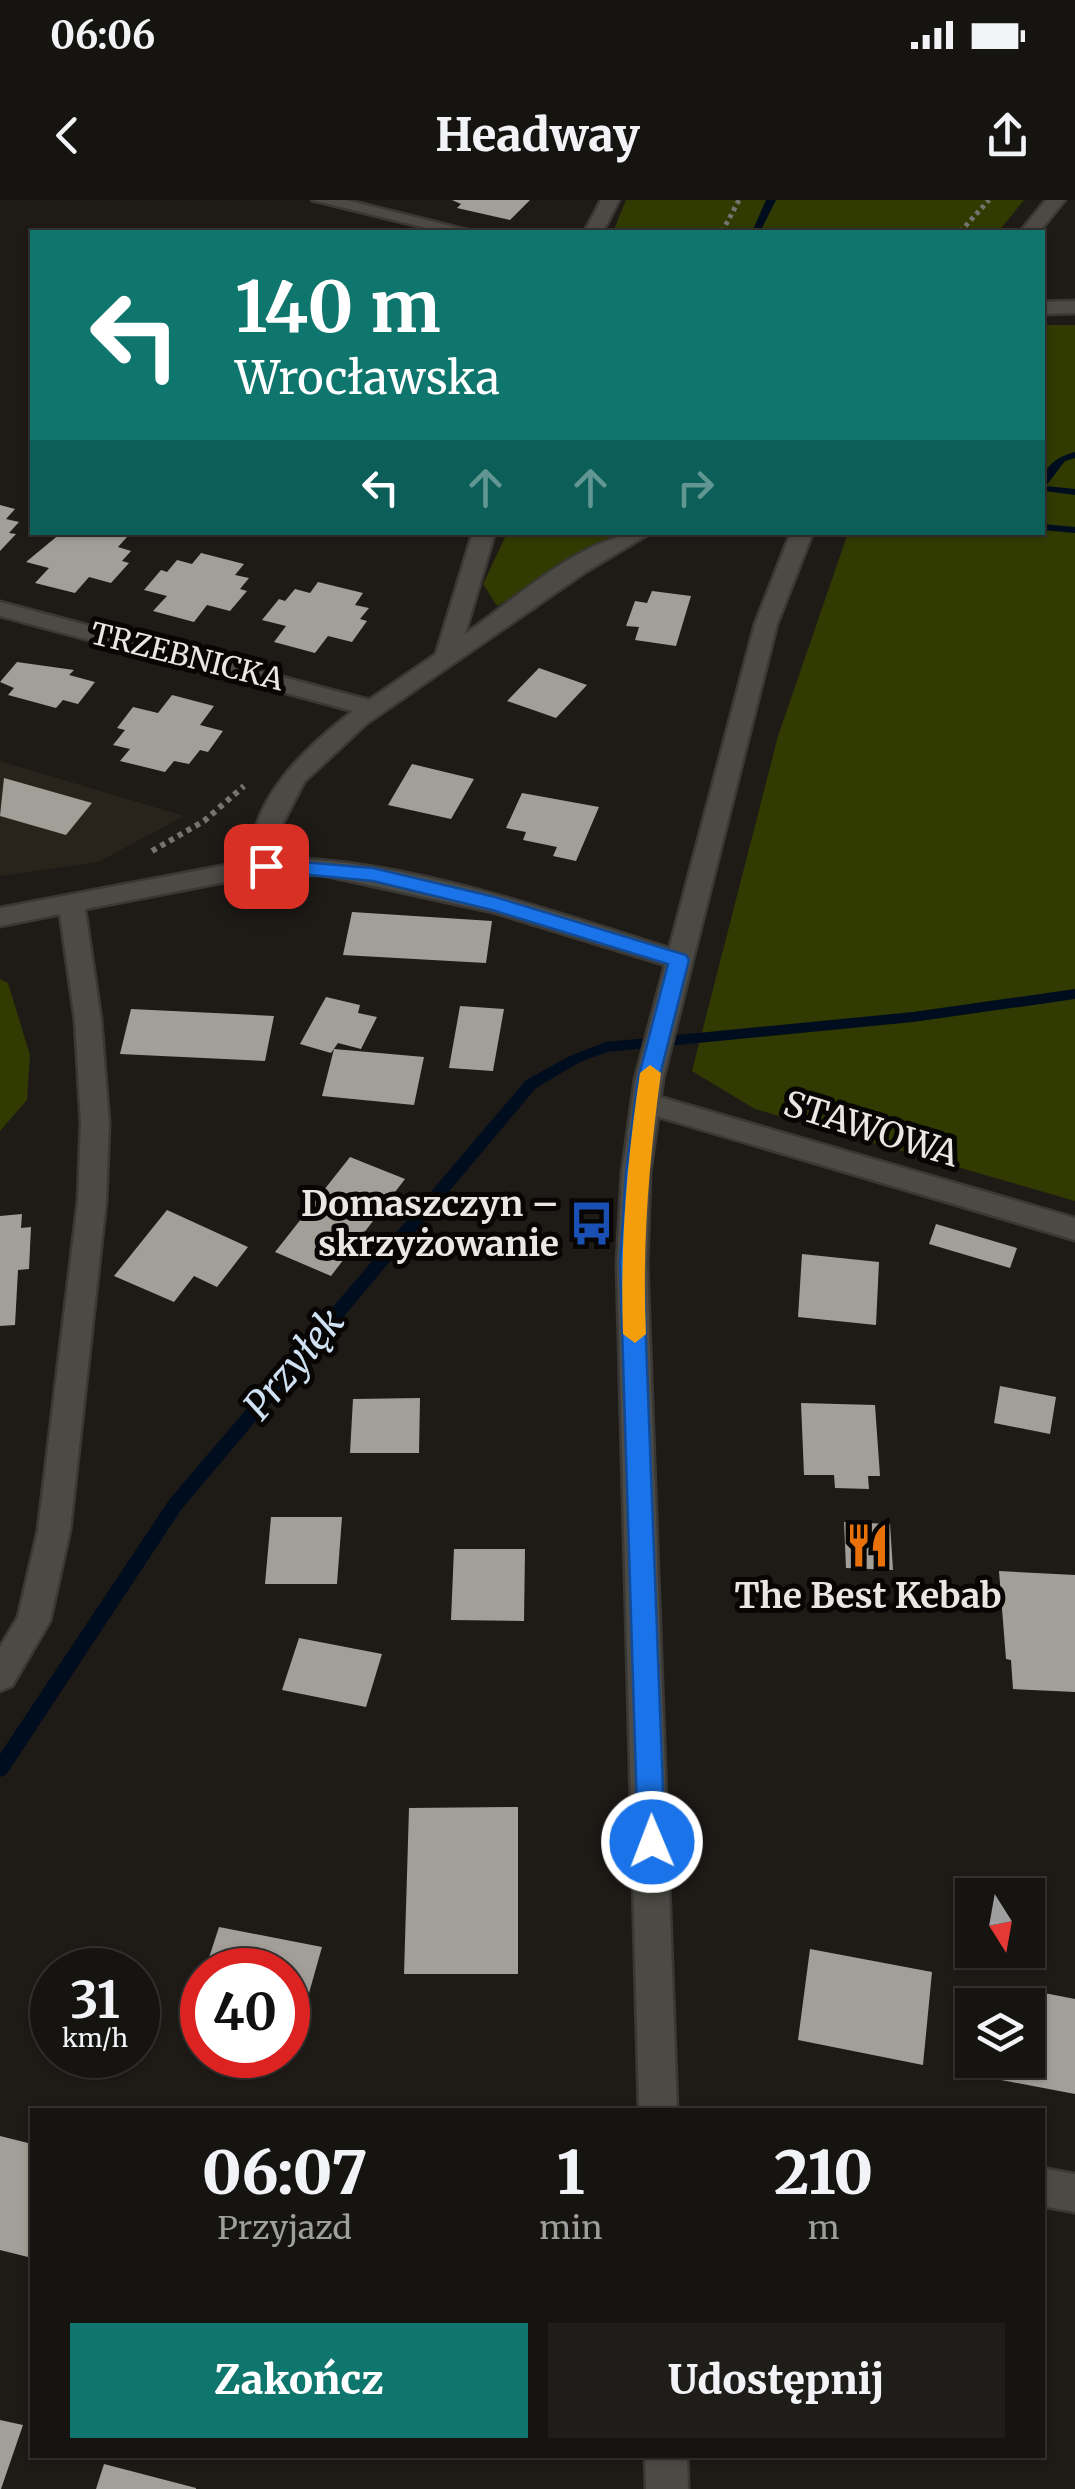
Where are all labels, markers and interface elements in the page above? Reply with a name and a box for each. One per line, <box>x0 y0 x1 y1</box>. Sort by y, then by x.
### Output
text: 06:06 <box>50 12 155 59</box>
text: Headway <box>435 107 640 163</box>
icon: back <box>40 108 95 163</box>
icon: share <box>980 108 1035 163</box>
text: 140 m <box>235 263 441 351</box>
icon: left <box>70 270 200 400</box>
text: Wrocławska <box>235 350 500 406</box>
icon: left <box>353 460 408 515</box>
icon: ahead <box>458 460 513 515</box>
icon: ahead <box>563 460 618 515</box>
icon: right <box>668 460 723 515</box>
street label: TRZEBNICKA <box>87 614 288 699</box>
pin <box>224 824 309 909</box>
icon: arrive <box>239 839 294 894</box>
street label: STAWOWA <box>778 1082 964 1177</box>
place label: Domaszczyn – skrzyżowanie <box>301 1182 559 1266</box>
bus stop icon: Domaszczyn – skrzyżowanie <box>568 1200 616 1248</box>
water label: Przyłęk <box>234 1299 354 1429</box>
restaurant icon: The Best Kebab <box>844 1522 892 1570</box>
place label: The Best Kebab <box>734 1574 1002 1618</box>
position arrow <box>600 1790 704 1894</box>
north arrow <box>955 1878 1045 1968</box>
map controls <box>955 1878 1045 2078</box>
speed limit sign: 40 <box>180 1948 310 2078</box>
text: 31 <box>70 1969 120 2032</box>
button: layers <box>955 1988 1045 2078</box>
text: km/h <box>62 2022 128 2054</box>
text: 06:07 <box>202 2135 368 2210</box>
text: 1 <box>557 2135 585 2210</box>
text: 210 <box>774 2135 873 2210</box>
text: Przyjazd <box>217 2208 352 2248</box>
text: min <box>539 2208 602 2248</box>
text: m <box>808 2208 840 2248</box>
button: Zakończ <box>70 2323 528 2438</box>
button: Udostępnij <box>548 2323 1005 2438</box>

